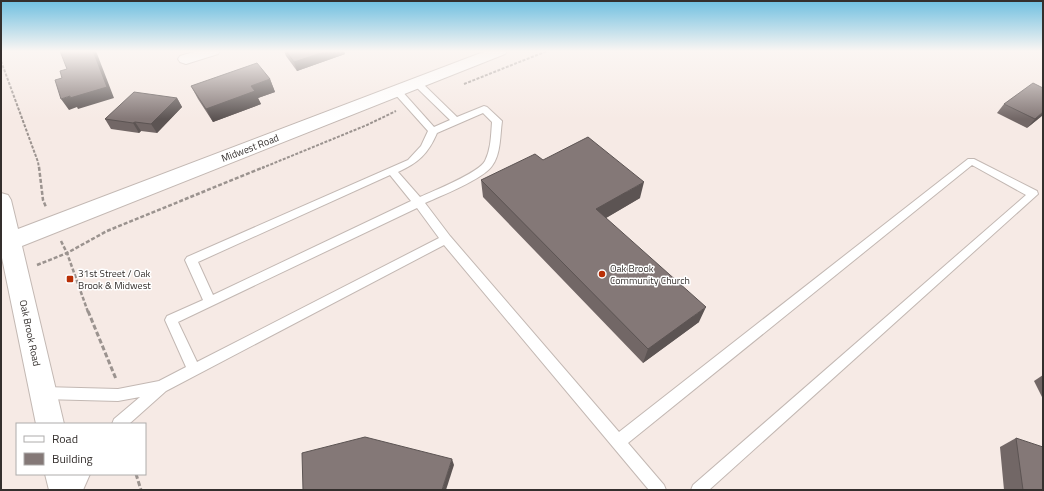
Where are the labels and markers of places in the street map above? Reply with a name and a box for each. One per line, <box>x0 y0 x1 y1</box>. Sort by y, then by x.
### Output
place label: Oak Brook Community Church <box>610 261 690 288</box>
place label: 31st Street / Oak Brook & Midwest <box>78 266 151 293</box>
marker: Oak Brook Community Church <box>597 269 607 279</box>
marker: 31st Street / Oak Brook & Midwest <box>65 274 75 284</box>

